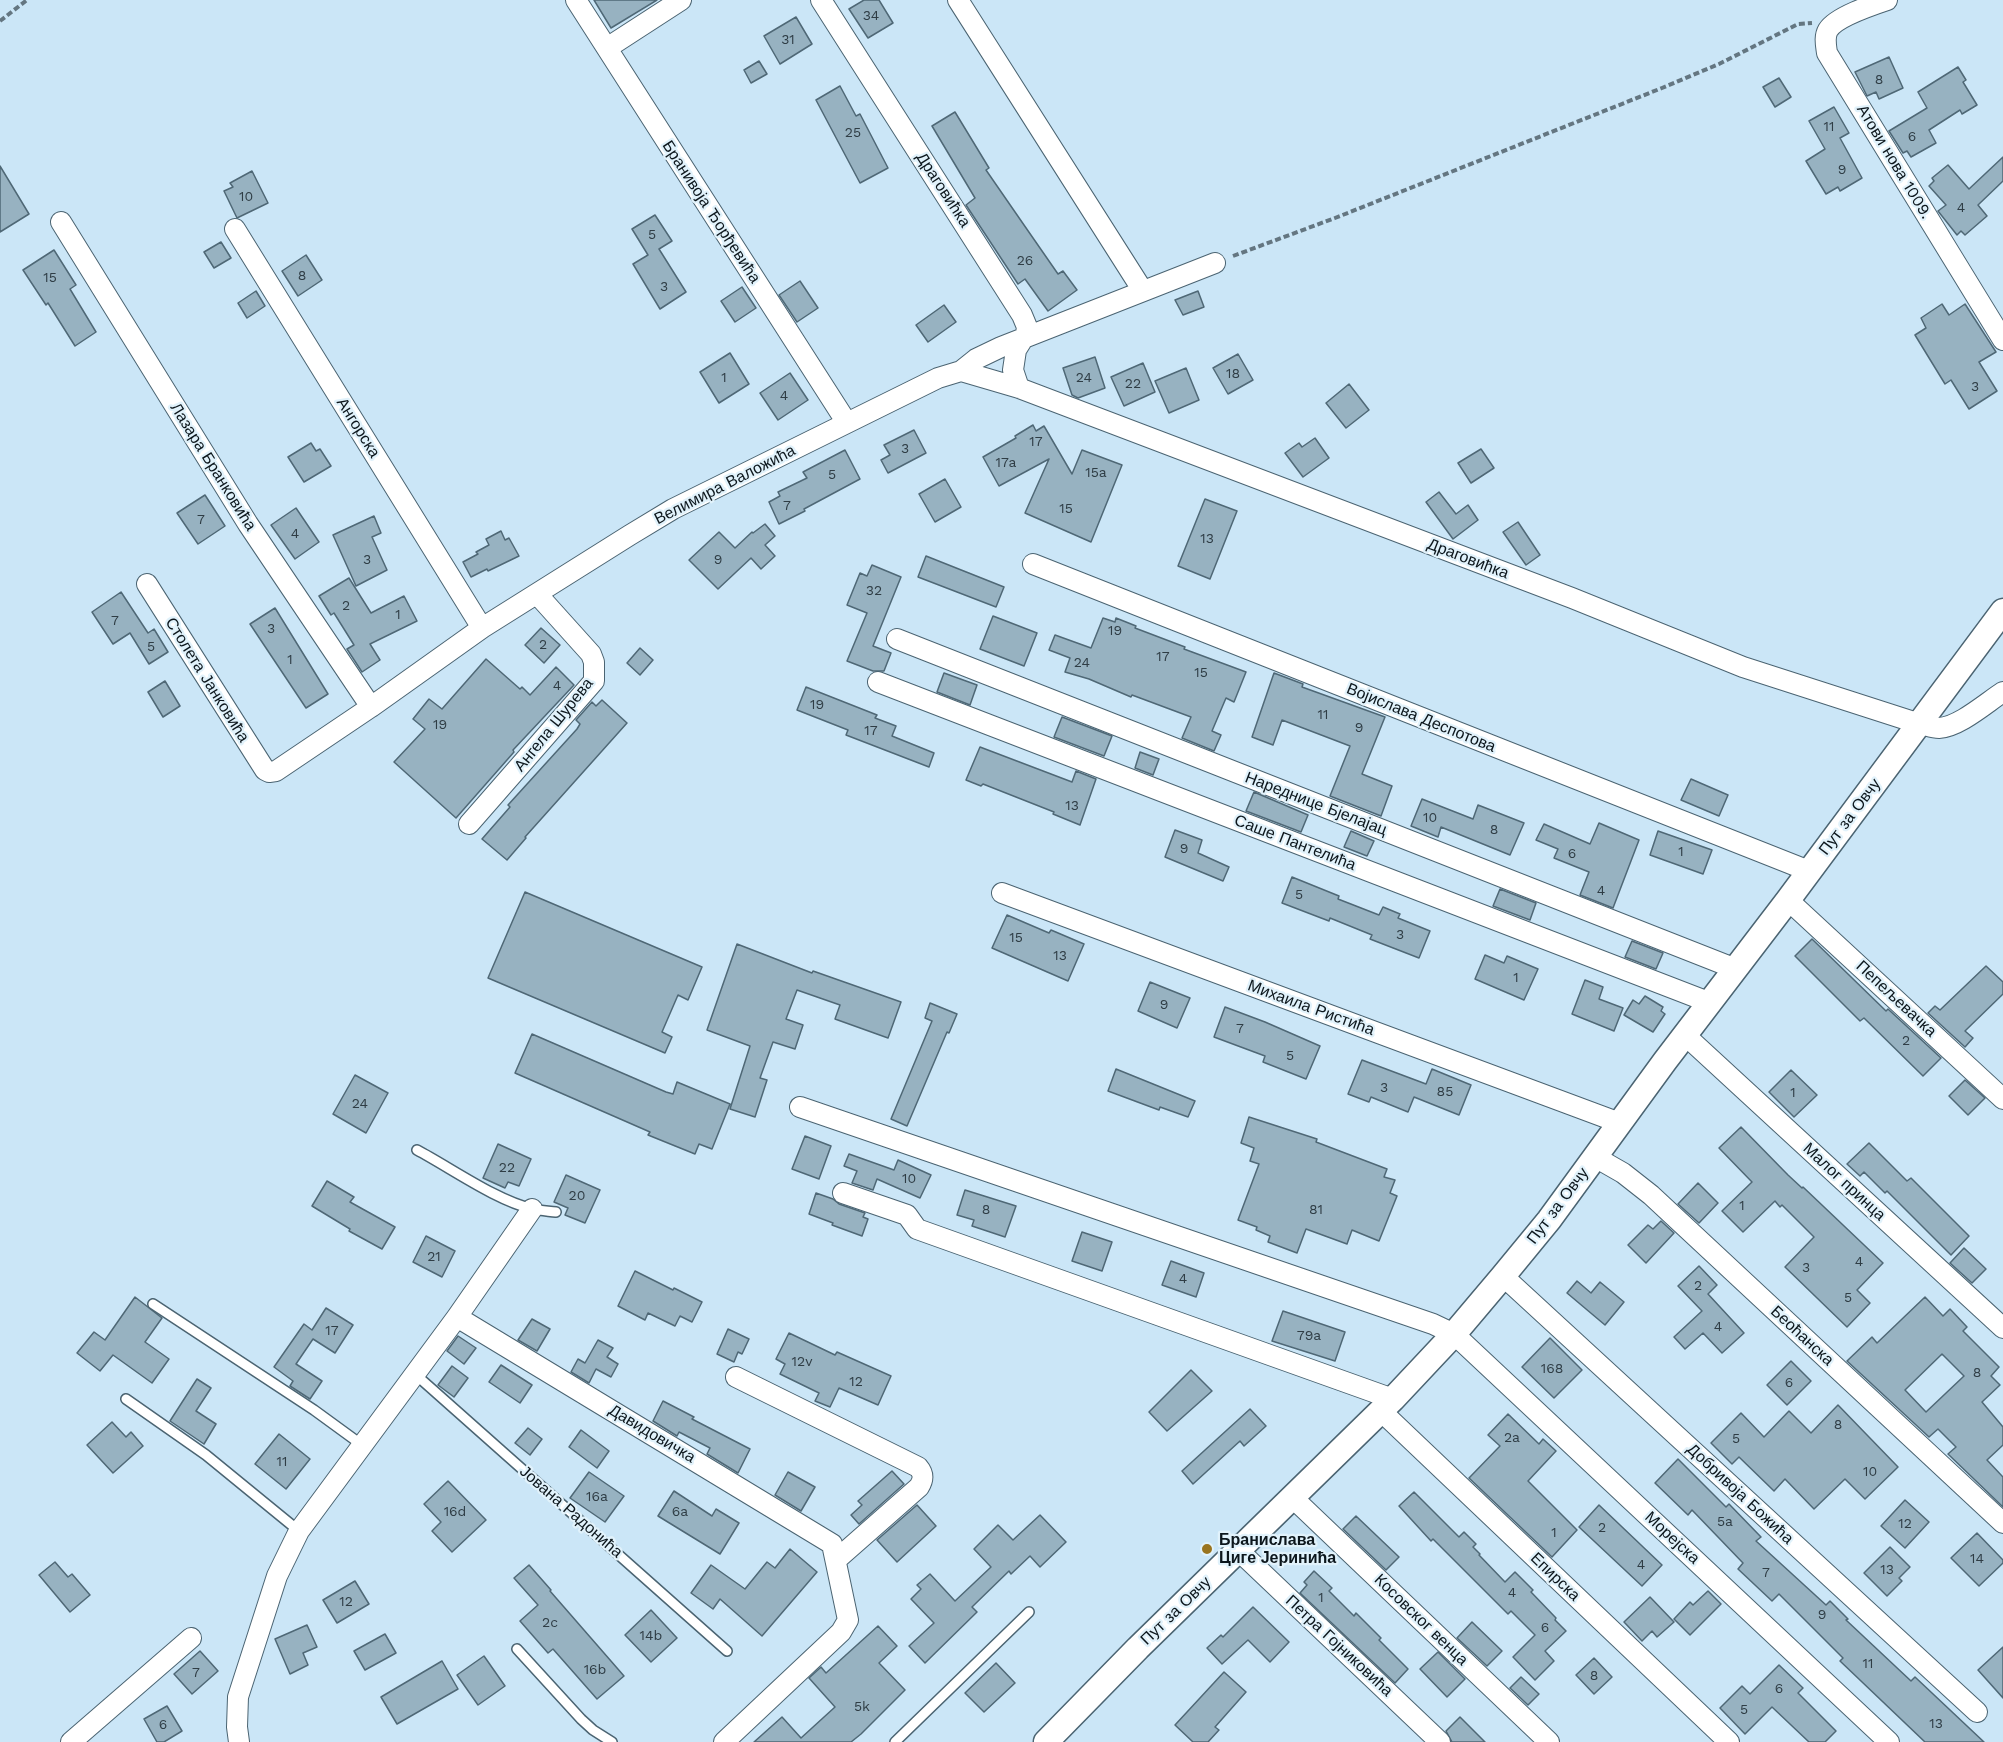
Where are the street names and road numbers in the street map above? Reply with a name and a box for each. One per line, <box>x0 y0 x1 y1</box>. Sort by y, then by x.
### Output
street label: Атови нова 1009. <box>1852 101 1936 223</box>
street label: Бранивоја Ђорђевића <box>658 137 764 287</box>
street label: Драговићка <box>912 149 974 231</box>
street label: Ангорска <box>332 394 384 462</box>
street label: Лазара Бранковића <box>166 400 260 534</box>
street label: Велимира Валожића <box>651 441 799 529</box>
street label: Драговићка <box>1425 535 1511 583</box>
street label: Столета Јанковића <box>161 614 253 746</box>
street label: Ангела Шурева <box>510 674 598 776</box>
street label: Војислава Деспотова <box>1344 679 1498 757</box>
street label: Нареднице Бјелајац <box>1242 768 1390 840</box>
street label: Пут за Овчу <box>1815 775 1885 859</box>
street label: Саше Пантелића <box>1232 811 1358 875</box>
street label: Пепељевачка <box>1852 957 1940 1041</box>
street label: Михаила Ристића <box>1245 976 1377 1040</box>
street label: Малог принца <box>1799 1139 1889 1225</box>
street label: Пут за Овчу <box>1523 1164 1593 1248</box>
street label: Беоћанска <box>1766 1302 1838 1370</box>
street label: Давидовичка <box>605 1401 699 1467</box>
street label: Добривоја Божића <box>1683 1440 1797 1548</box>
street label: Јована Радонића <box>516 1462 626 1562</box>
street label: Морејска <box>1641 1508 1703 1568</box>
street label: Епирска <box>1526 1549 1584 1605</box>
street label: Косовског венца <box>1370 1570 1472 1670</box>
street label: Пут за Овчу <box>1137 1573 1215 1649</box>
street label: Петра Гојниковића <box>1281 1591 1397 1701</box>

